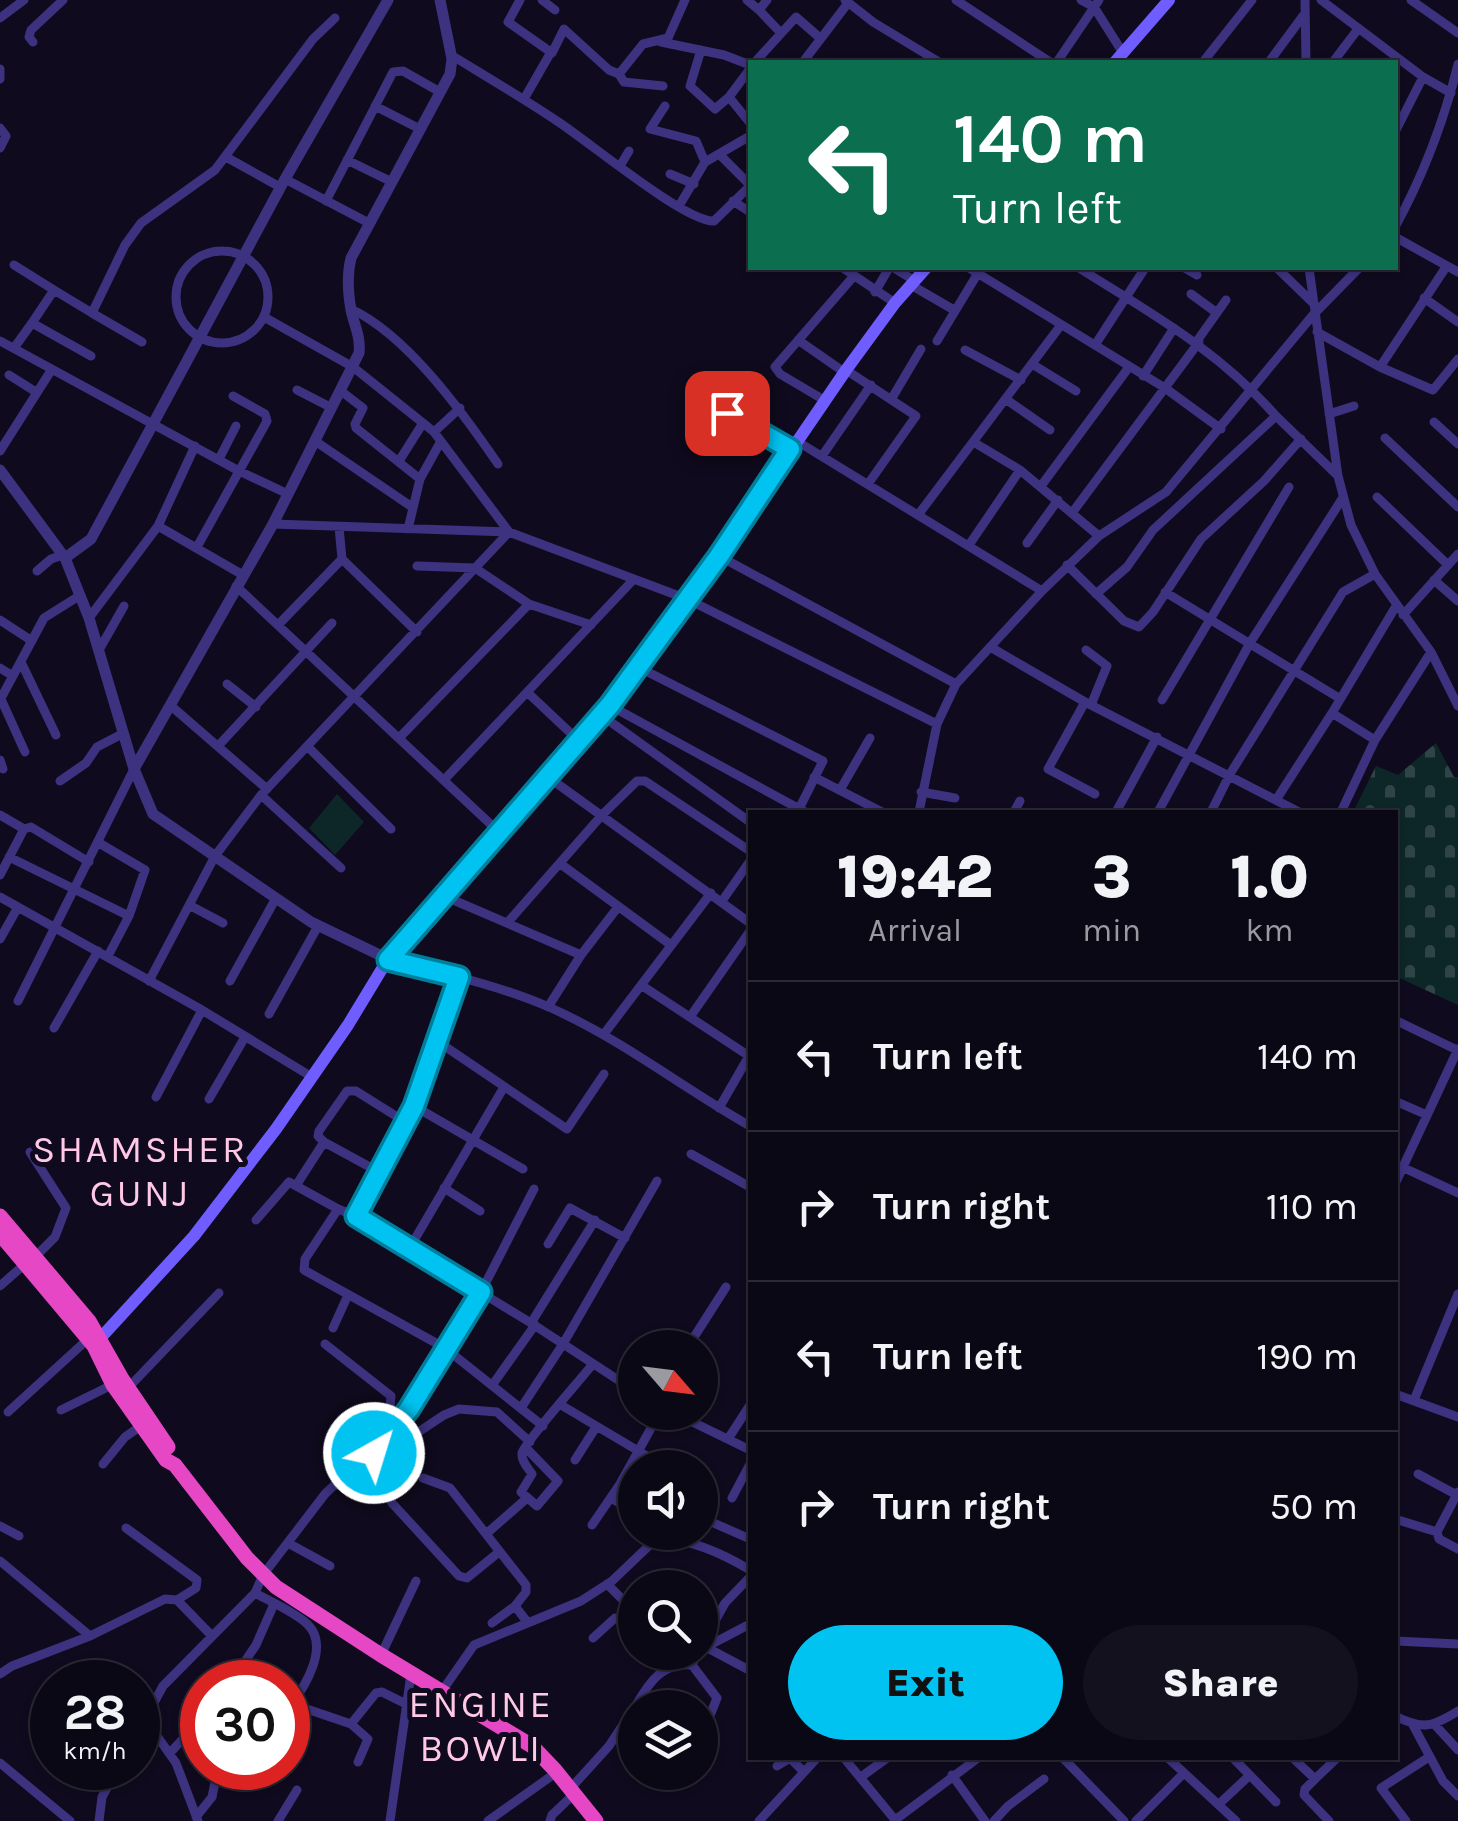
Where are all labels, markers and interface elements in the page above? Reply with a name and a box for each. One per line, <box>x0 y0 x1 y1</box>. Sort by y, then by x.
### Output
text: 140 m <box>953 98 1148 180</box>
icon: left <box>788 100 918 230</box>
text: Turn left <box>953 182 1122 234</box>
pin <box>685 371 770 456</box>
icon: arrive <box>700 386 755 441</box>
text: 19:42 <box>837 842 993 912</box>
text: 3 <box>1092 842 1131 912</box>
text: 1.0 <box>1230 842 1309 912</box>
text: Arrival <box>868 912 962 949</box>
text: min <box>1082 912 1141 949</box>
text: km <box>1246 912 1294 949</box>
icon: left <box>788 1029 843 1084</box>
text: Turn left <box>873 1034 1023 1079</box>
text: 140 m <box>1257 1034 1358 1079</box>
district label: SHAMSHER GUNJ <box>32 1127 248 1216</box>
icon: right <box>788 1179 843 1234</box>
text: Turn right <box>873 1184 1050 1229</box>
text: 110 m <box>1266 1184 1358 1229</box>
icon: left <box>788 1329 843 1384</box>
north arrow <box>618 1330 718 1430</box>
map controls <box>618 1330 718 1790</box>
text: Turn left <box>873 1334 1023 1379</box>
text: 190 m <box>1256 1334 1358 1379</box>
position arrow <box>322 1401 426 1505</box>
button: sound <box>618 1450 718 1550</box>
icon: right <box>788 1479 843 1534</box>
text: Turn right <box>873 1484 1050 1529</box>
text: 50 m <box>1269 1484 1358 1529</box>
button: search <box>618 1570 718 1670</box>
button: Exit <box>788 1625 1063 1740</box>
button: Share <box>1083 1625 1358 1740</box>
speed limit sign: 30 <box>180 1660 310 1790</box>
district label: ENGINE BOWLI <box>409 1682 553 1771</box>
text: 28 <box>64 1683 126 1742</box>
button: layers <box>618 1690 718 1790</box>
text: km/h <box>63 1736 127 1765</box>

